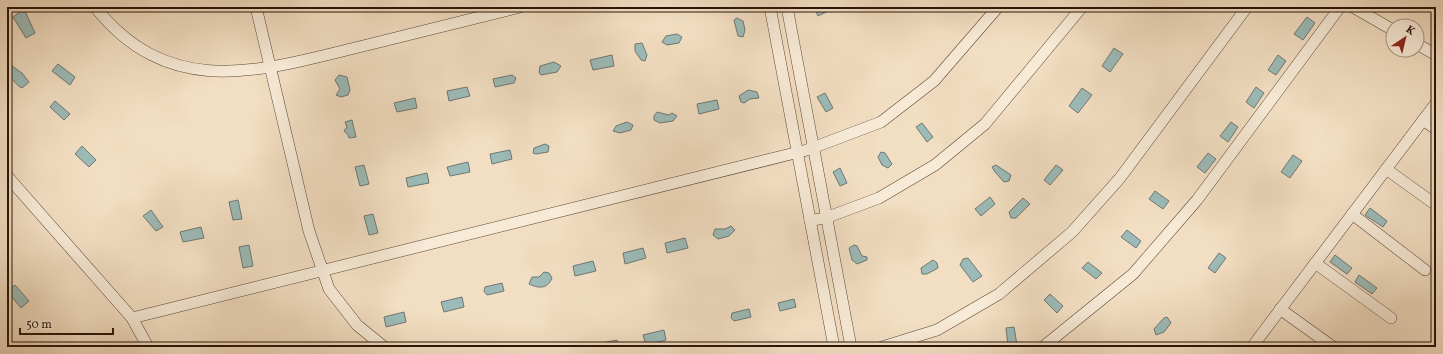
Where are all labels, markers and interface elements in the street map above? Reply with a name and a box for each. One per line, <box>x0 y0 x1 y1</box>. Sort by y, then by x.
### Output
north arrow <box>1385 18 1425 58</box>
text: K <box>1402 23 1417 39</box>
scale bar <box>20 310 113 336</box>
text: 50 m <box>26 317 52 333</box>

